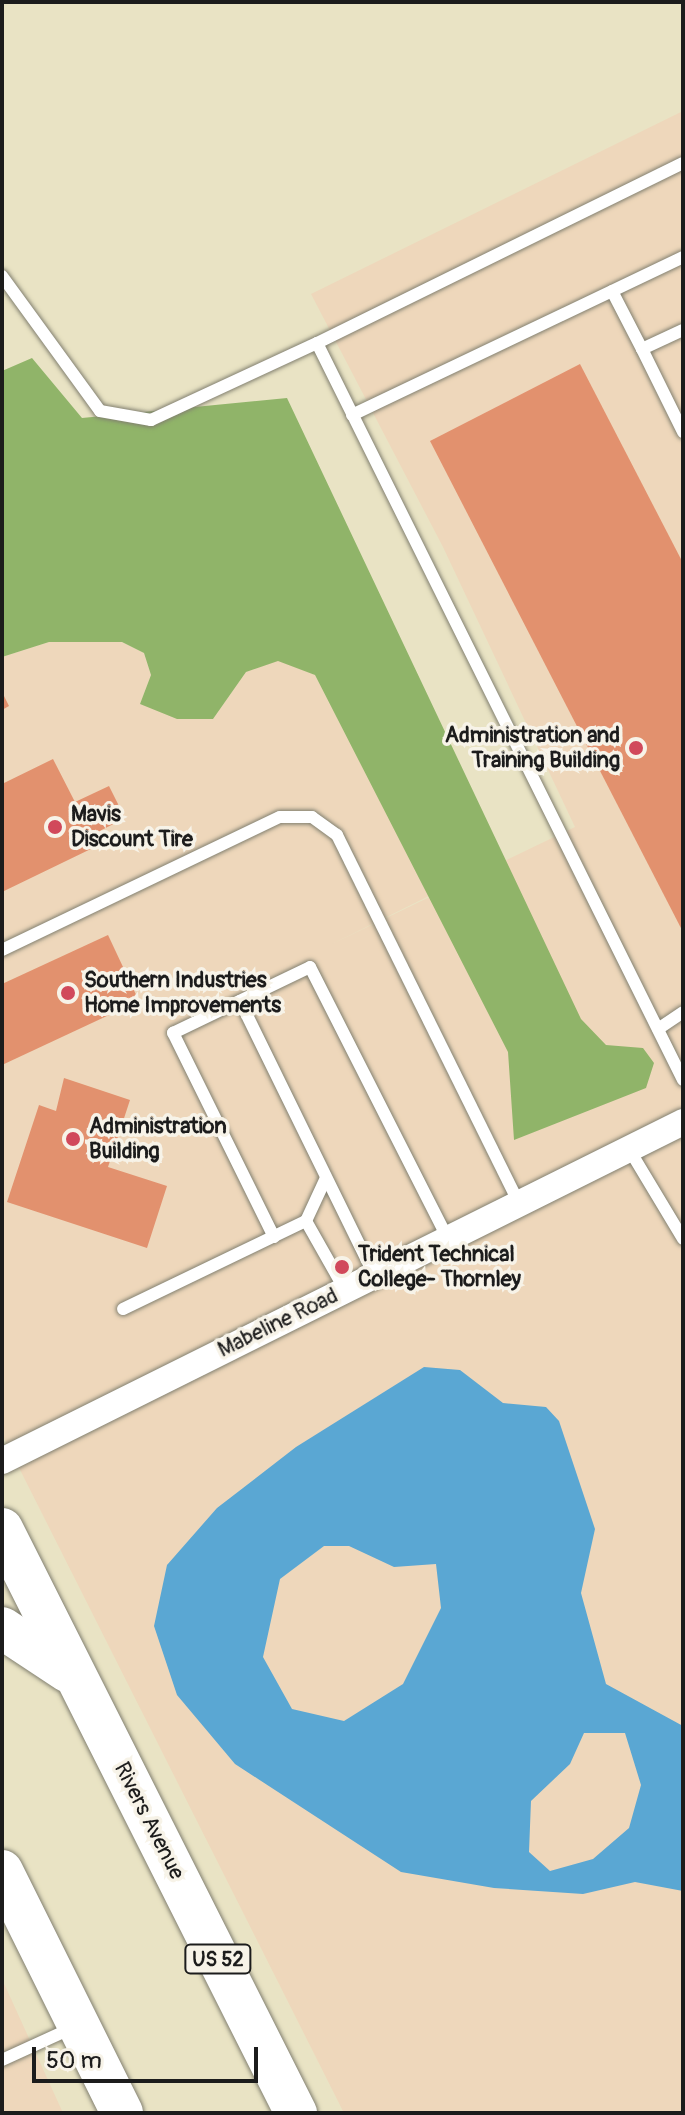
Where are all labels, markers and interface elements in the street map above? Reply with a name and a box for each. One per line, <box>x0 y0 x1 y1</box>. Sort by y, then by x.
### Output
place label: Administration and Training Building <box>445 722 620 774</box>
marker: Administration and Training Building <box>627 739 645 757</box>
place label: Mavis Discount Tire <box>71 801 193 852</box>
marker: Mavis Discount Tire <box>46 818 64 836</box>
place label: Southern Industries Home Improvements <box>84 967 281 1018</box>
marker: Southern Industries Home Improvements <box>59 984 77 1002</box>
place label: Administration Building <box>89 1113 227 1164</box>
marker: Administration Building <box>64 1130 82 1148</box>
place label: Trident Technical College- Thornley <box>358 1241 521 1292</box>
marker: Trident Technical College- Thornley <box>333 1258 351 1276</box>
street label: Mabeline Road <box>214 1283 342 1363</box>
street label: Rivers Avenue <box>108 1758 190 1884</box>
road number: US 52 <box>184 1943 252 1975</box>
scale bar <box>36 2031 262 2081</box>
text: 50 m <box>46 2046 102 2075</box>

